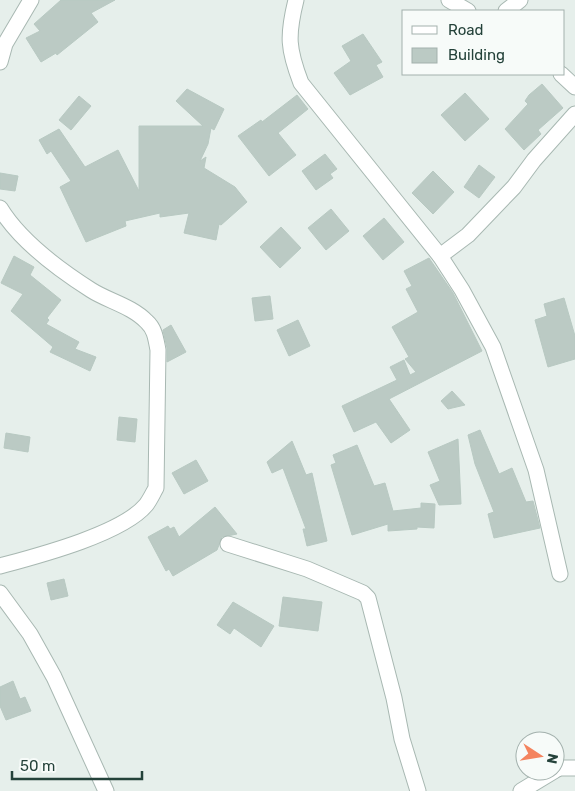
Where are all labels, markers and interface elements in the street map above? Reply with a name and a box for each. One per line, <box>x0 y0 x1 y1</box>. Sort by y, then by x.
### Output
legend <box>402 10 565 75</box>
text: Road <box>448 21 484 39</box>
text: Building <box>448 46 505 64</box>
north arrow <box>515 731 565 781</box>
scale bar <box>12 748 142 780</box>
text: N <box>543 752 562 765</box>
text: 50 m <box>20 757 55 775</box>

